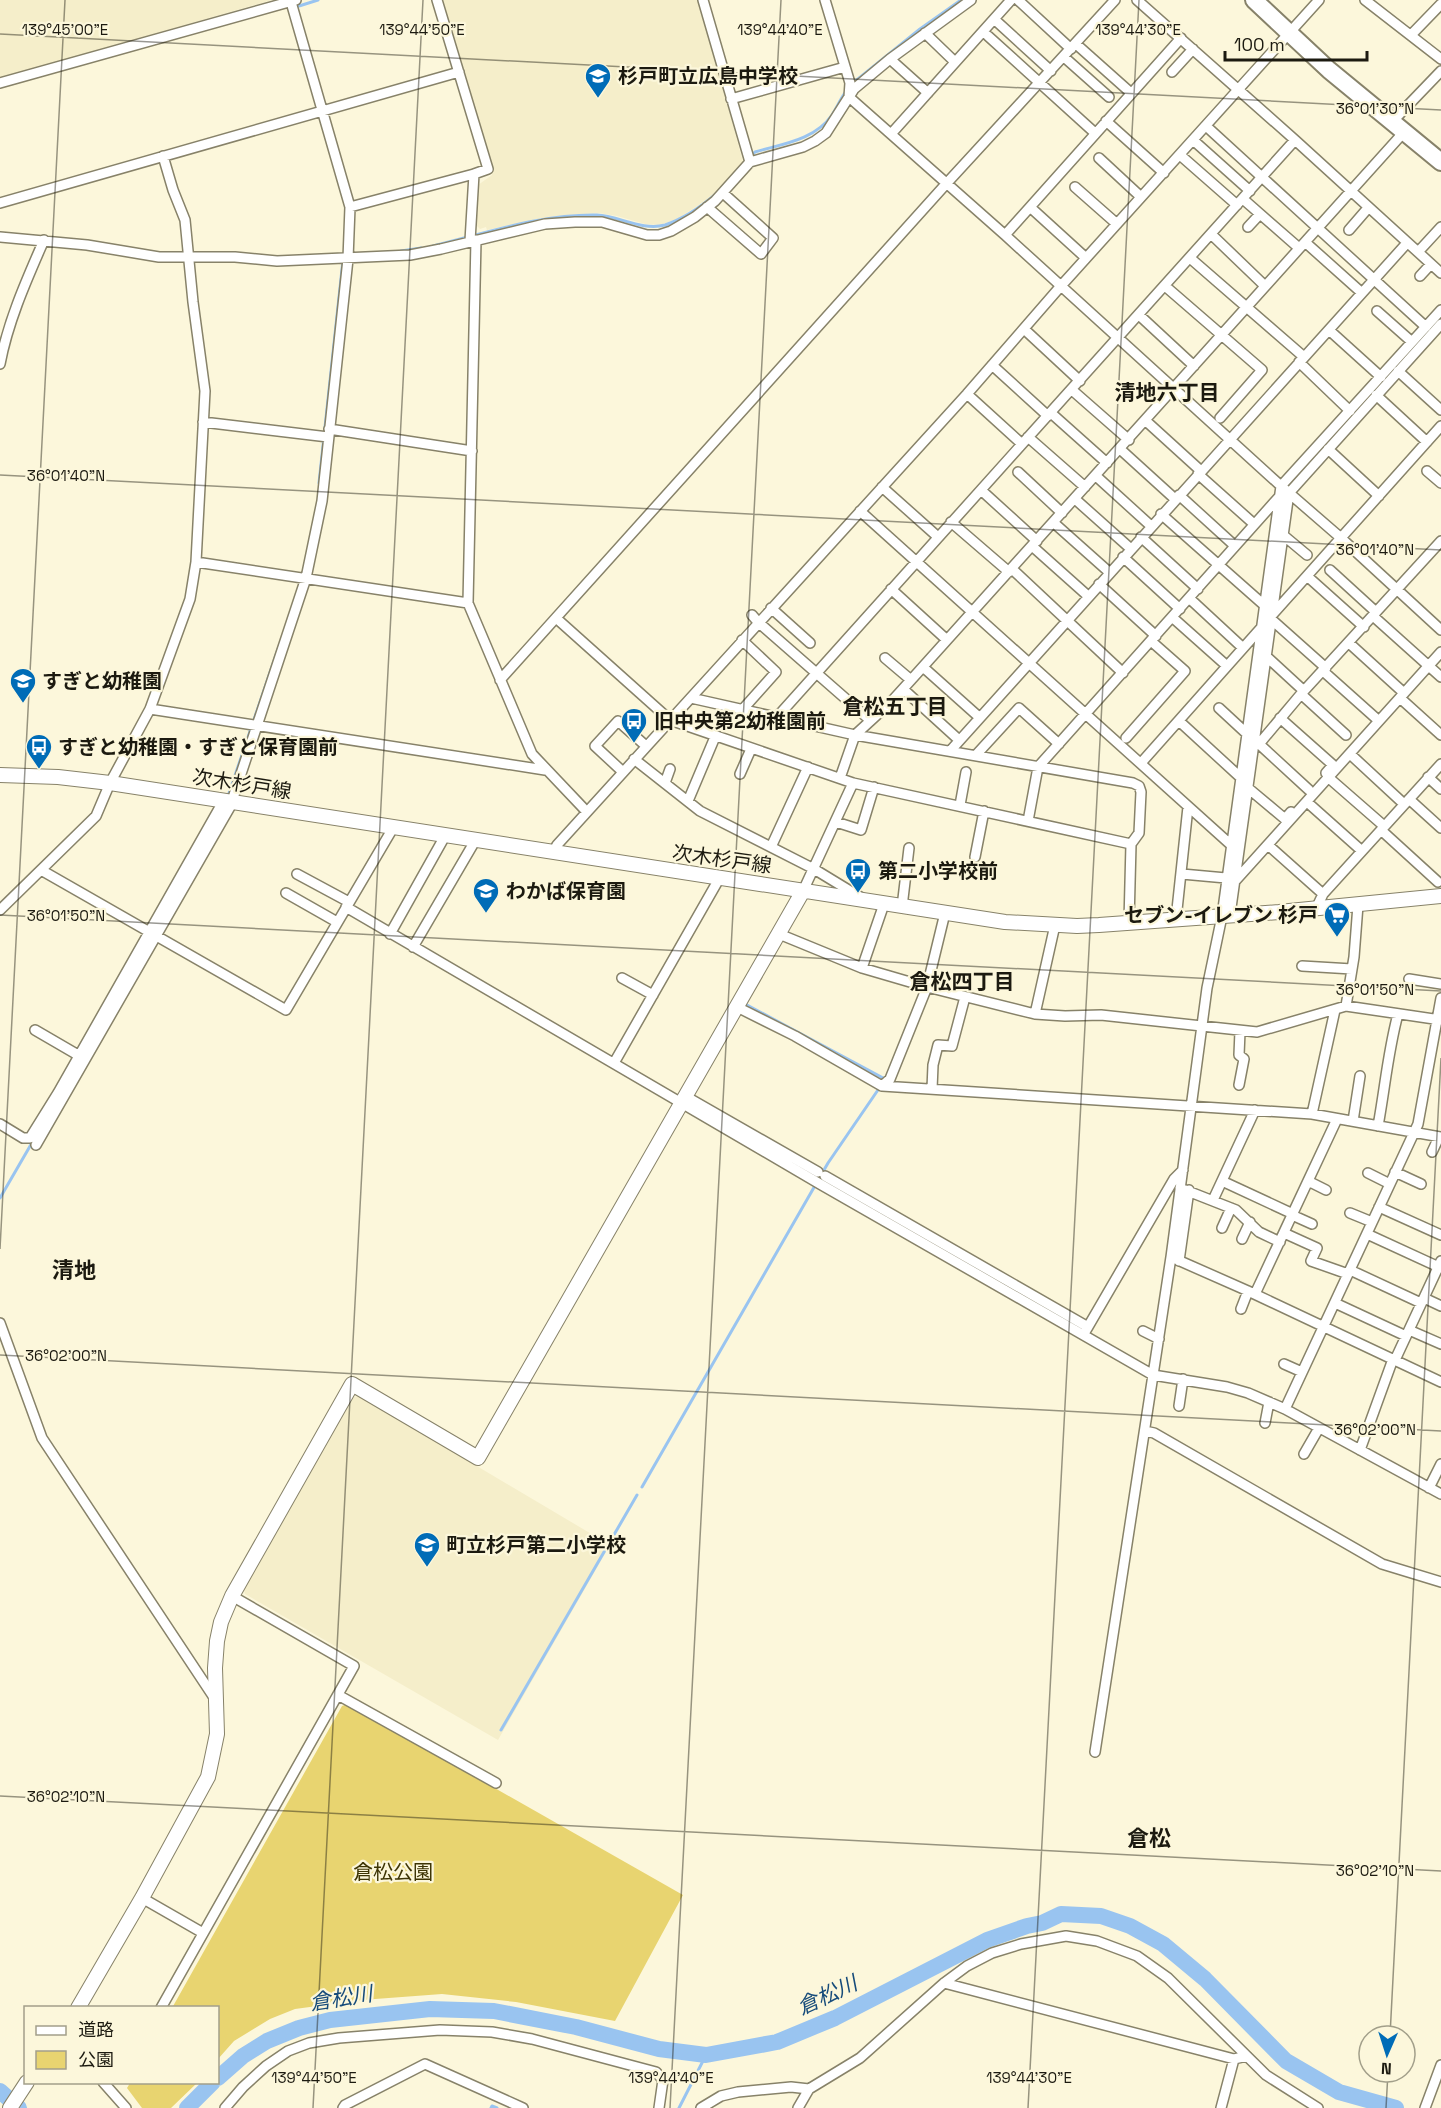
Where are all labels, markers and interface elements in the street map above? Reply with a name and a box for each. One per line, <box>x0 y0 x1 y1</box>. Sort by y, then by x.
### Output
text: 139°45'00"E <box>22 20 108 39</box>
text: 139°44'50"E <box>379 20 465 39</box>
text: 139°44'40"E <box>737 20 823 39</box>
text: 139°44'30"E <box>1095 20 1181 39</box>
scale bar <box>1225 24 1368 62</box>
text: 100 m <box>1234 33 1285 56</box>
school or university icon: 杉戸町立広島中学校 <box>583 61 613 99</box>
place label: 杉戸町立広島中学校 <box>618 63 798 89</box>
text: 36°01'30"N <box>1336 99 1414 118</box>
district label: 清地六丁目 <box>1115 379 1220 406</box>
text: 36°01'40"N <box>27 466 105 485</box>
text: 36°01'40"N <box>1336 540 1414 559</box>
school or university icon: すぎと幼稚園 <box>8 666 38 704</box>
place label: すぎと幼稚園 <box>42 668 162 694</box>
district label: 倉松五丁目 <box>843 693 948 720</box>
bus stop icon: 旧中央第2幼稚園前 <box>619 706 649 744</box>
place label: 旧中央第2幼稚園前 <box>654 708 826 734</box>
bus stop icon: すぎと幼稚園・すぎと保育園前 <box>24 732 54 770</box>
place label: すぎと幼稚園・すぎと保育園前 <box>58 734 338 760</box>
street label: 次木杉戸線 <box>191 763 293 805</box>
street label: 次木杉戸線 <box>671 839 773 879</box>
bus stop icon: 第二小学校前 <box>843 856 873 894</box>
place label: 第二小学校前 <box>878 858 998 884</box>
school or university icon: わかば保育園 <box>471 876 501 914</box>
place label: わかば保育園 <box>506 878 626 904</box>
supermarket icon: セブン-イレブン 杉戸 <box>1322 900 1352 938</box>
place label: セブン-イレブン 杉戸 <box>1124 902 1318 928</box>
text: 36°01'50"N <box>27 906 105 925</box>
district label: 倉松四丁目 <box>910 968 1015 995</box>
text: 36°01'50"N <box>1336 980 1414 999</box>
district label: 清地 <box>52 1256 96 1284</box>
text: 36°02'00"N <box>25 1346 107 1365</box>
text: 36°02'00"N <box>1334 1420 1416 1439</box>
school or university icon: 町立杉戸第二小学校 <box>412 1530 442 1568</box>
place label: 町立杉戸第二小学校 <box>446 1532 626 1558</box>
text: 36°02'10"N <box>27 1787 105 1806</box>
district label: 倉松 <box>1127 1824 1171 1852</box>
park label: 倉松公園 <box>353 1859 433 1885</box>
text: 36°02'10"N <box>1336 1861 1414 1880</box>
water label: 倉松川 <box>793 1969 863 2021</box>
water label: 倉松川 <box>308 1979 376 2016</box>
legend <box>24 2006 219 2084</box>
text: 道路 <box>78 2018 114 2041</box>
north arrow <box>1357 2024 1417 2084</box>
text: 公園 <box>78 2048 114 2071</box>
text: N <box>1380 2058 1392 2079</box>
text: 139°44'50"E <box>271 2068 357 2087</box>
text: 139°44'40"E <box>628 2068 714 2087</box>
text: 139°44'30"E <box>986 2068 1072 2087</box>

